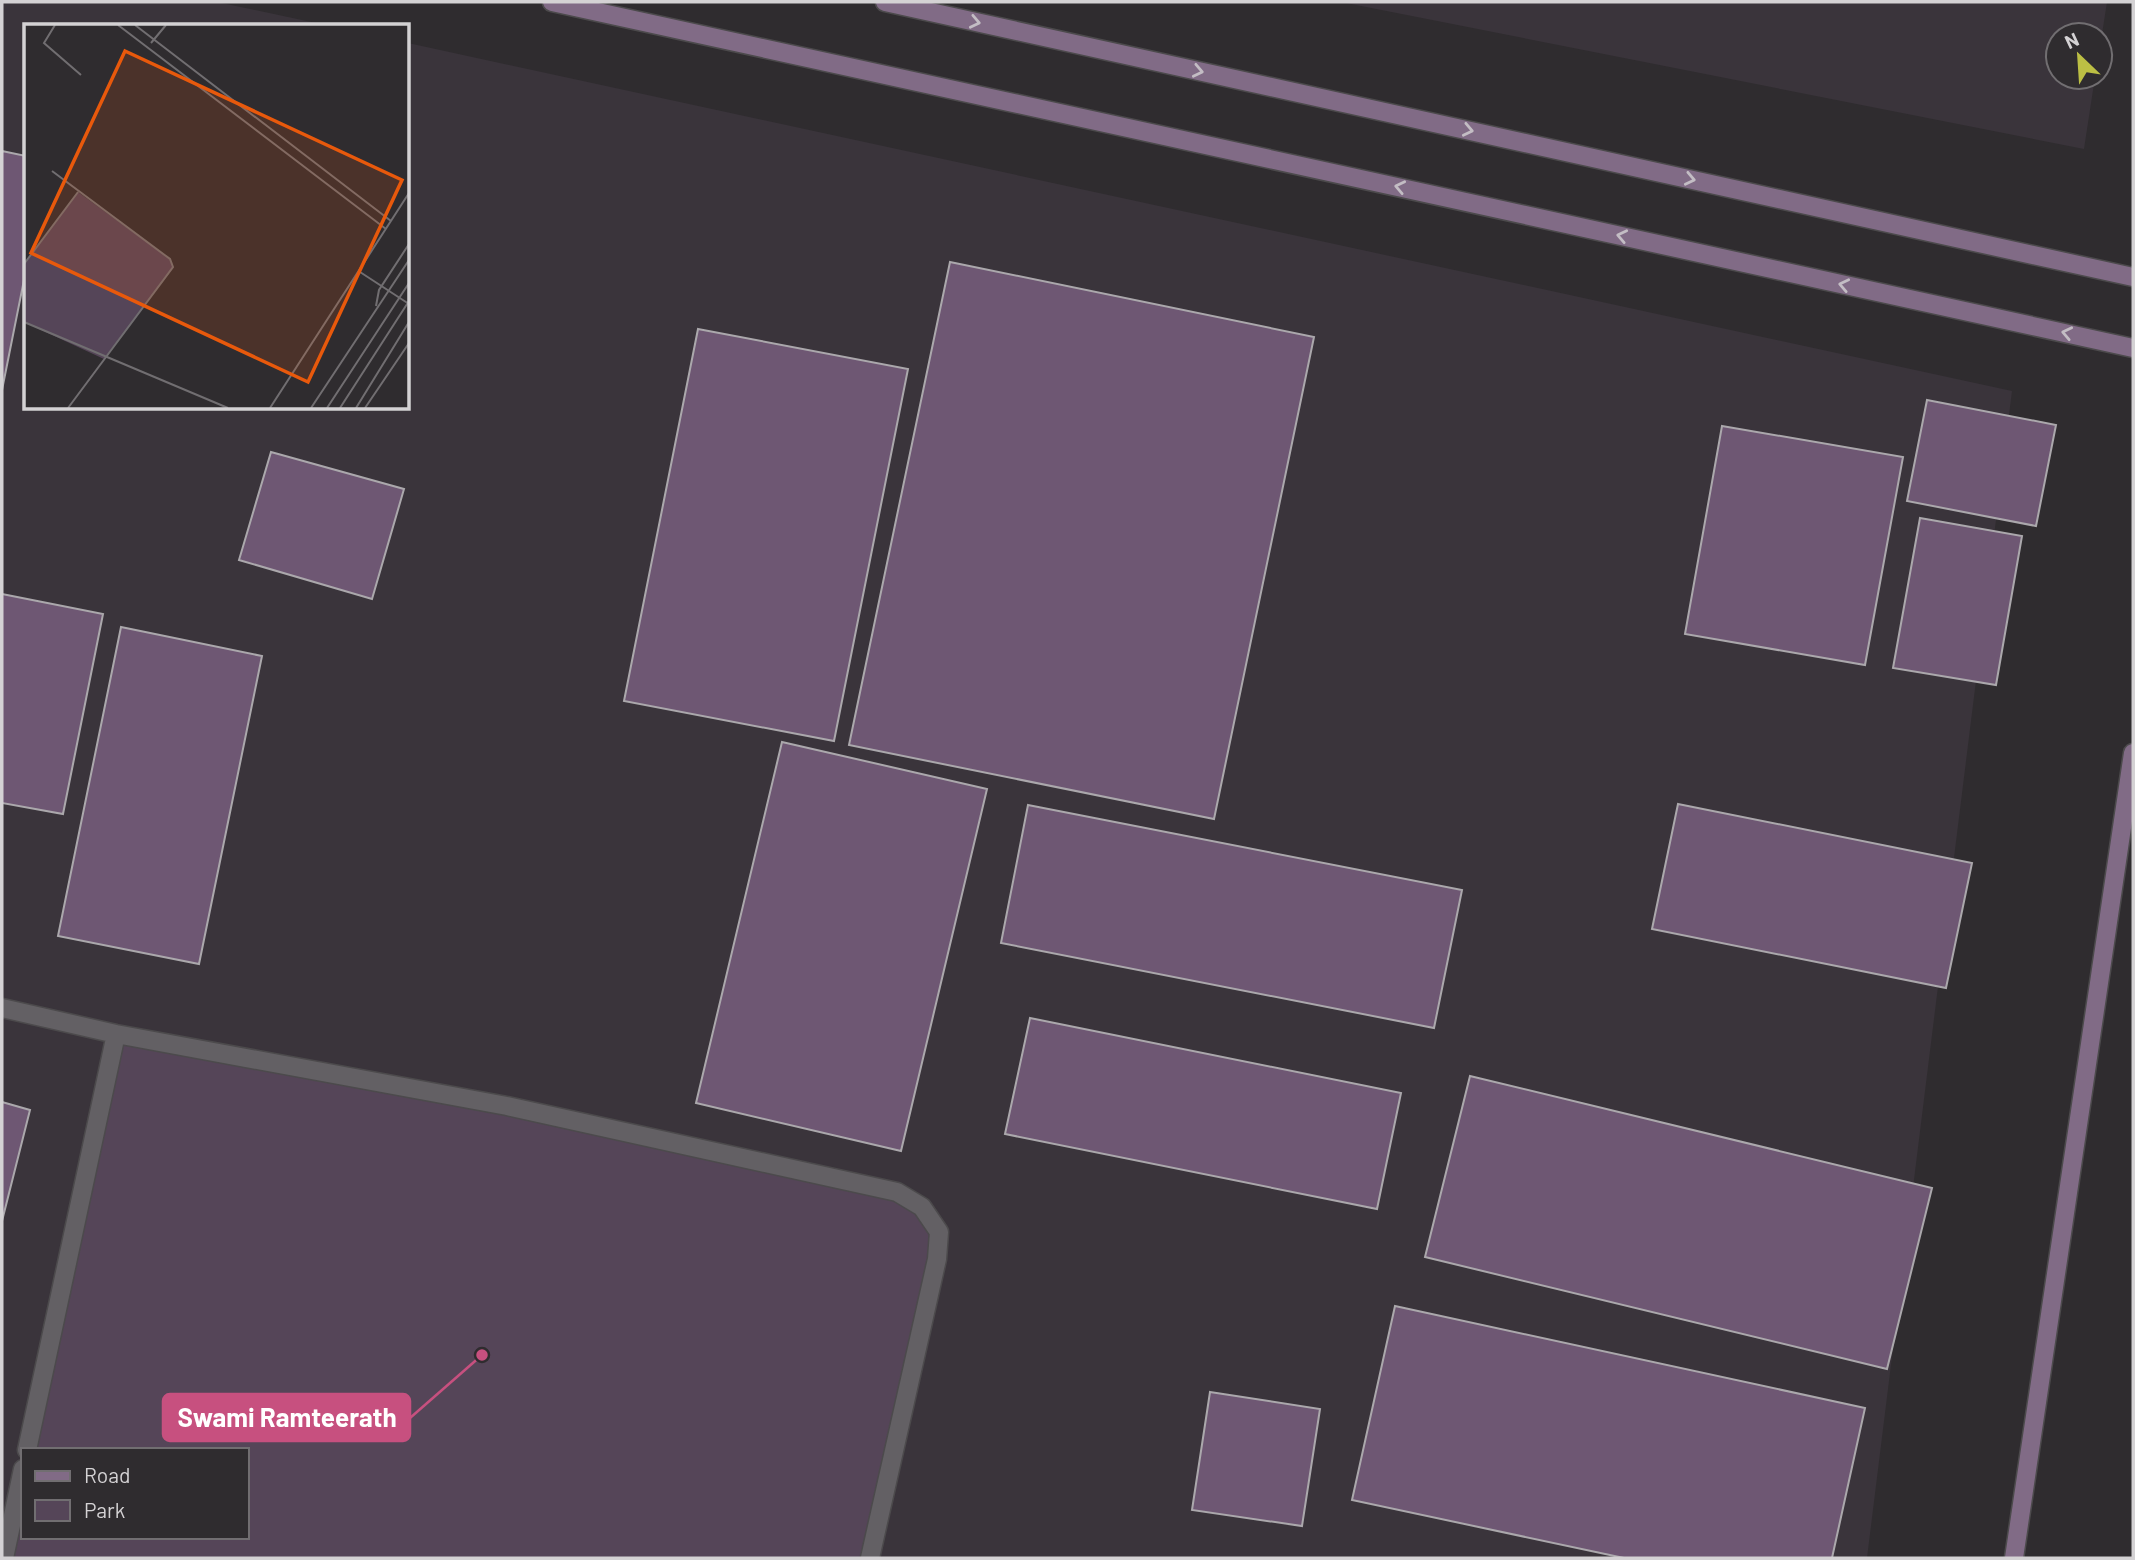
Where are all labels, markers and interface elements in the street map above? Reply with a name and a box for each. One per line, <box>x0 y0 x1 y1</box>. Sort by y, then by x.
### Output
one-way arrow <box>969 13 981 28</box>
north arrow <box>2044 21 2114 91</box>
inset map <box>24 24 410 410</box>
text: N <box>2061 27 2082 53</box>
one-way arrow <box>1192 62 1204 77</box>
one-way arrow <box>1461 122 1473 137</box>
one-way arrow <box>1684 171 1696 186</box>
one-way arrow <box>1394 181 1406 196</box>
one-way arrow <box>1616 230 1628 244</box>
one-way arrow <box>1838 278 1850 293</box>
one-way arrow <box>2061 327 2073 342</box>
callout: Swami Ramteerath <box>163 1394 410 1441</box>
text: Swami Ramteerath <box>177 1401 397 1432</box>
legend <box>21 1448 248 1539</box>
text: Road <box>84 1462 130 1487</box>
text: Park <box>84 1497 125 1522</box>

